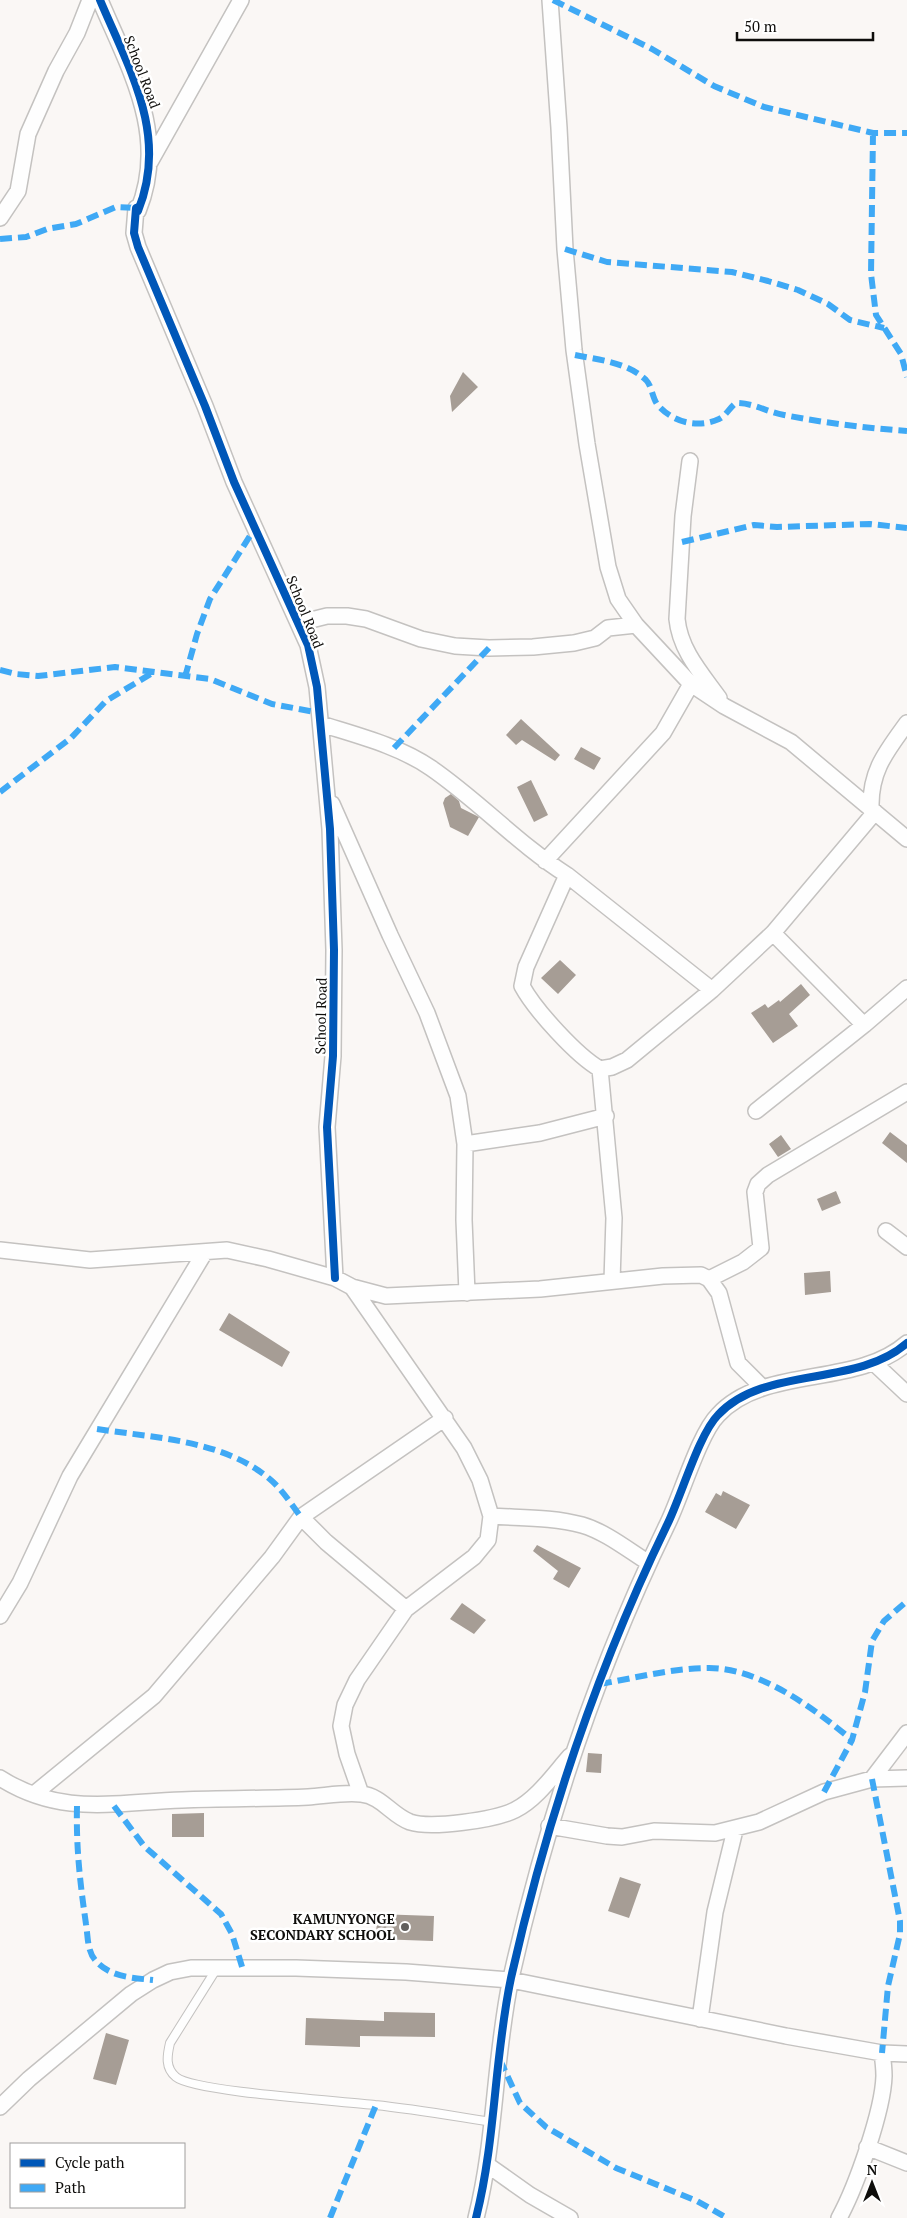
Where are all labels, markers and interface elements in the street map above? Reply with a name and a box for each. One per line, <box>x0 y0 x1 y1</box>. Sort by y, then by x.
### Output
scale bar <box>737 10 873 42</box>
text: 50 m <box>744 16 777 36</box>
street label: School Road <box>120 33 165 111</box>
street label: School Road <box>282 573 329 651</box>
street label: School Road <box>310 977 331 1054</box>
place label: KAMUNYONGE SECONDARY SCHOOL <box>250 1909 395 1944</box>
marker: KAMUNYONGE SECONDARY SCHOOL <box>399 1921 411 1933</box>
legend <box>10 2143 185 2208</box>
text: Cycle path <box>55 2152 125 2172</box>
north arrow <box>847 2158 897 2208</box>
text: N <box>867 2160 878 2179</box>
text: Path <box>55 2177 86 2197</box>

